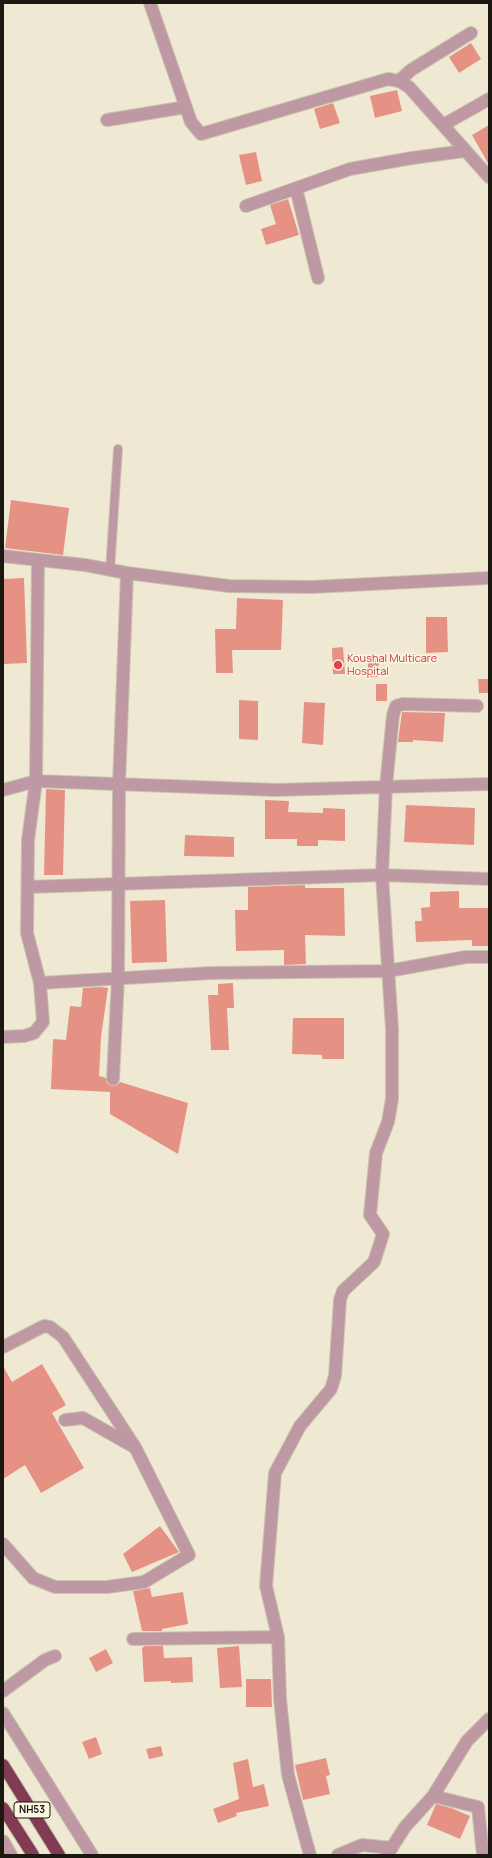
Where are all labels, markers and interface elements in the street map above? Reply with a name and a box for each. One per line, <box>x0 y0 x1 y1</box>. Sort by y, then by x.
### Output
place label: Koushal Multicare Hospital <box>347 652 437 678</box>
marker: Koushal Multicare Hospital <box>332 659 344 671</box>
road number: NH53 <box>14 1802 50 1818</box>

